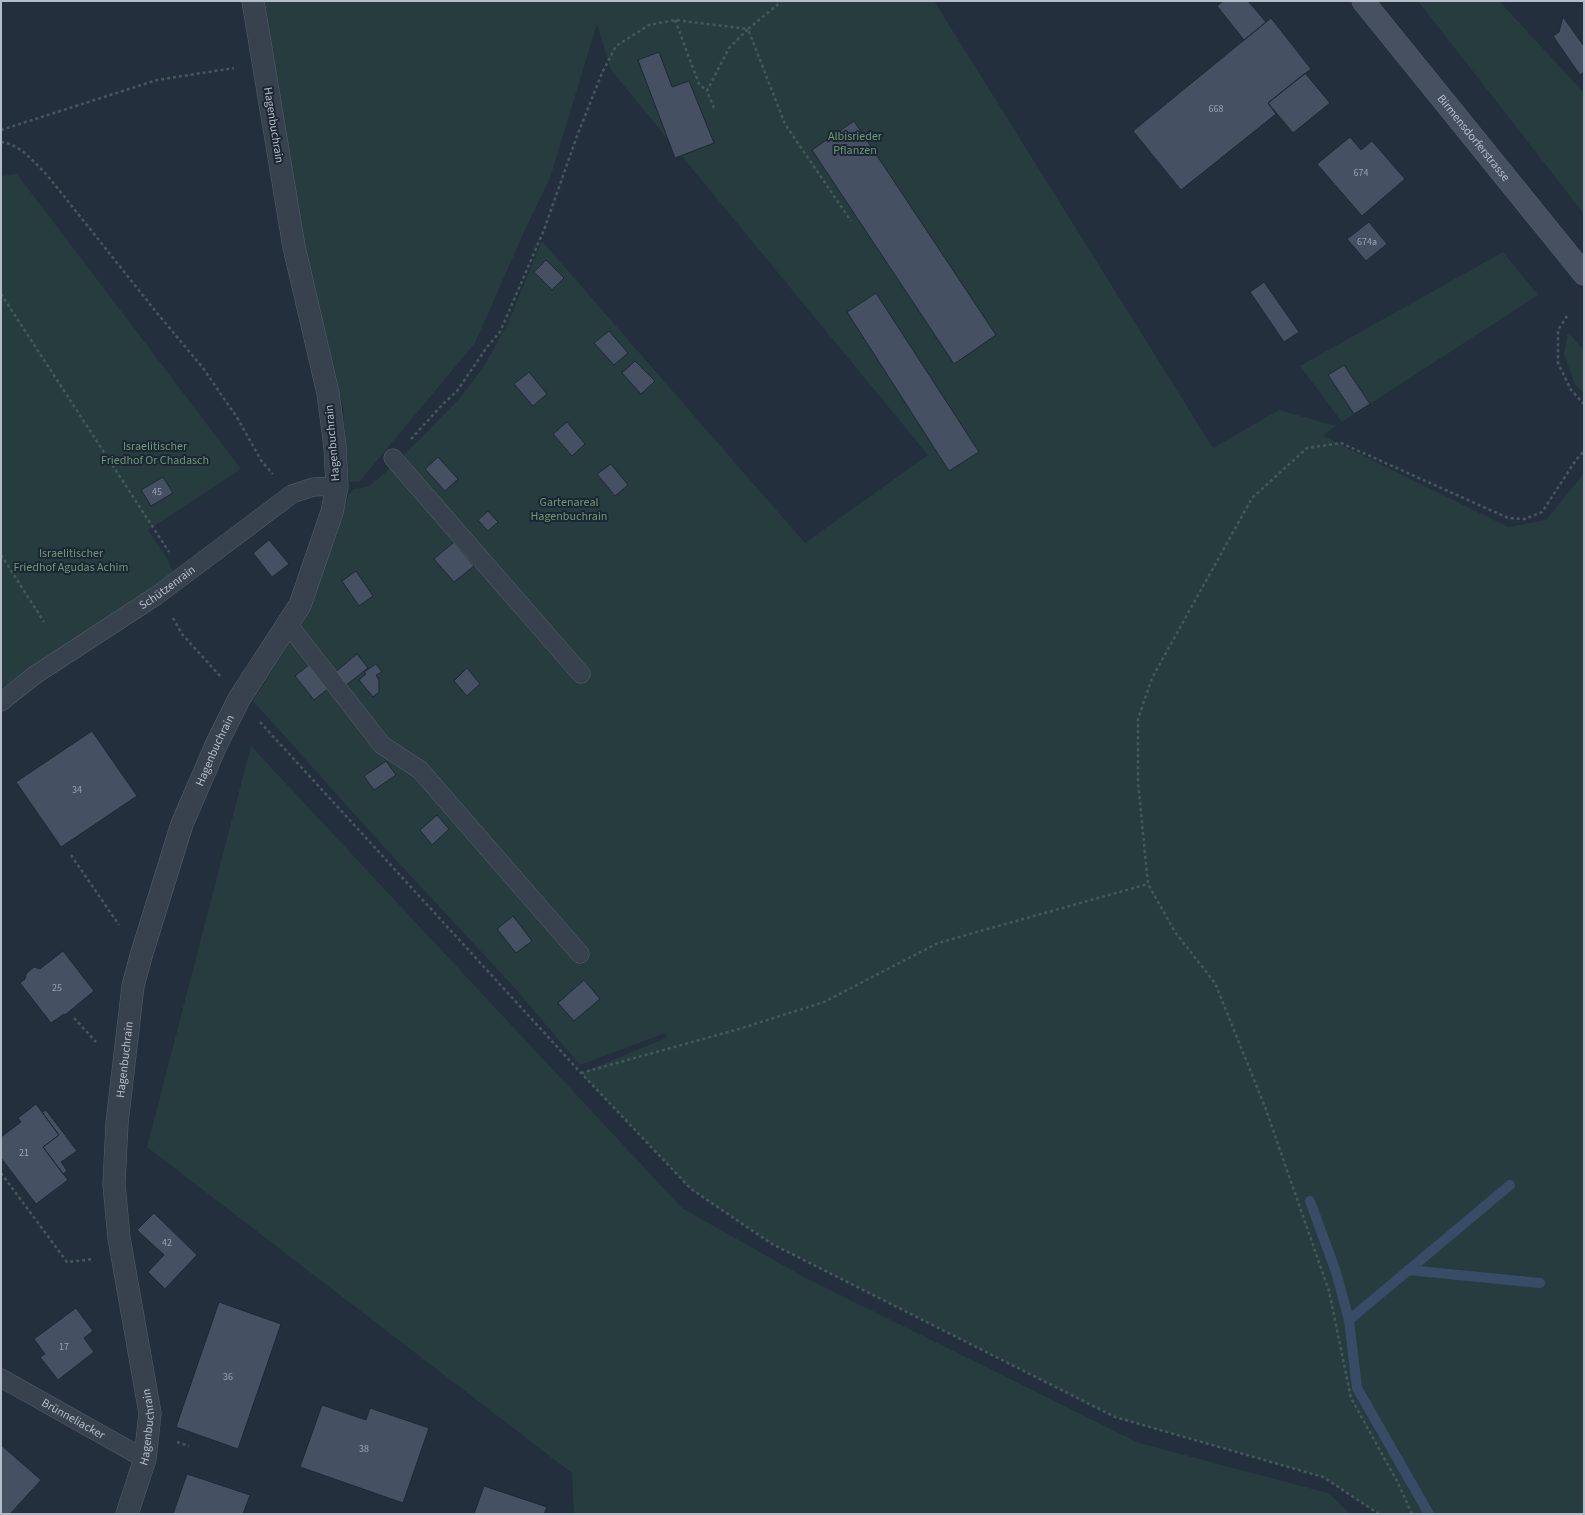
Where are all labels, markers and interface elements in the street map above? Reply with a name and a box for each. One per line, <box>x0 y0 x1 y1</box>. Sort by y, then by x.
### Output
street label: Hagenbuchrain <box>259 86 288 164</box>
street label: Birmensdorferstrasse <box>1433 91 1514 185</box>
house number: 668 <box>1209 102 1223 116</box>
park label: Albisrieder Pflanzen <box>828 128 883 159</box>
house number: 674 <box>1354 166 1368 180</box>
house number: 674a <box>1357 235 1377 249</box>
street label: Hagenbuchrain <box>321 404 344 482</box>
park label: Israelitischer Friedhof Or Chadasch <box>101 438 209 469</box>
house number: 45 <box>152 485 162 499</box>
park label: Gartenareal Hagenbuchrain <box>531 494 607 525</box>
park label: Israelitischer Friedhof Agudas Achim <box>14 545 129 576</box>
street label: Schützenrain <box>136 561 199 614</box>
street label: Hagenbuchrain <box>191 712 239 789</box>
house number: 34 <box>72 783 82 797</box>
house number: 25 <box>52 981 62 995</box>
street label: Hagenbuchrain <box>112 1020 138 1099</box>
house number: 21 <box>19 1146 29 1160</box>
house number: 42 <box>162 1236 172 1250</box>
house number: 17 <box>59 1340 69 1354</box>
house number: 36 <box>223 1370 233 1384</box>
street label: Hagenbuchrain <box>135 1387 159 1468</box>
street label: Brünneliacker <box>38 1394 109 1444</box>
house number: 38 <box>359 1442 369 1456</box>

